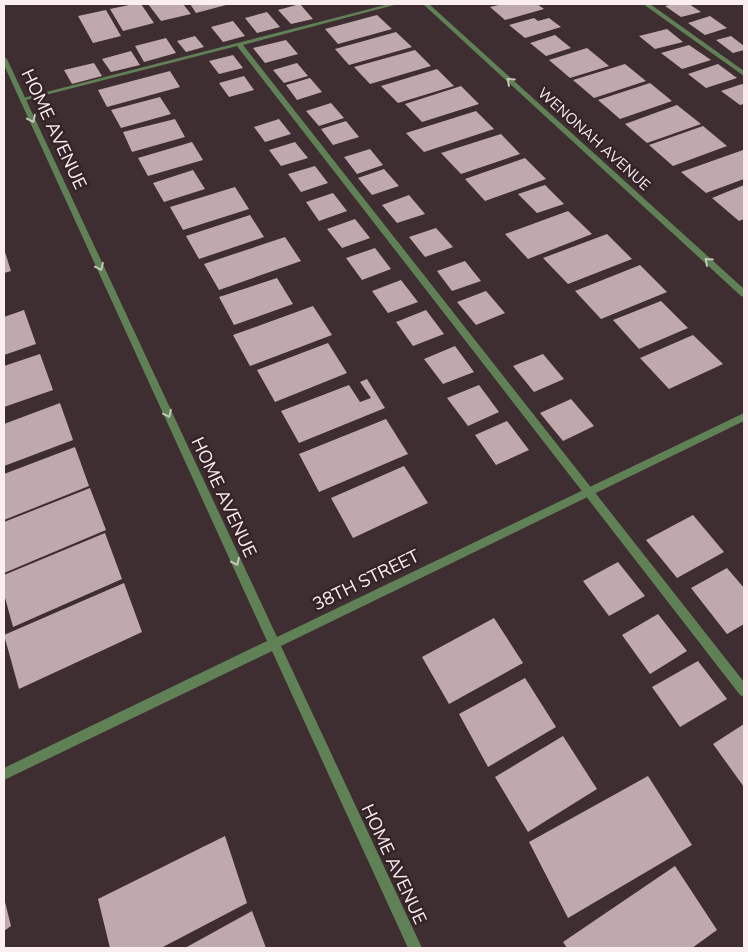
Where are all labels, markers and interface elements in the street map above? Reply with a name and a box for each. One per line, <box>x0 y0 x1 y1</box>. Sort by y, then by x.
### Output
street label: HOME AVENUE <box>16 65 92 193</box>
one-way arrow <box>507 78 516 87</box>
street label: WENONAH AVENUE <box>533 83 655 195</box>
one-way arrow <box>25 114 36 123</box>
one-way arrow <box>705 258 714 267</box>
one-way arrow <box>93 262 104 271</box>
one-way arrow <box>162 409 172 418</box>
street label: HOME AVENUE <box>186 433 262 561</box>
street label: 38TH STREET <box>309 544 424 616</box>
one-way arrow <box>230 557 241 566</box>
street label: HOME AVENUE <box>356 800 432 928</box>

